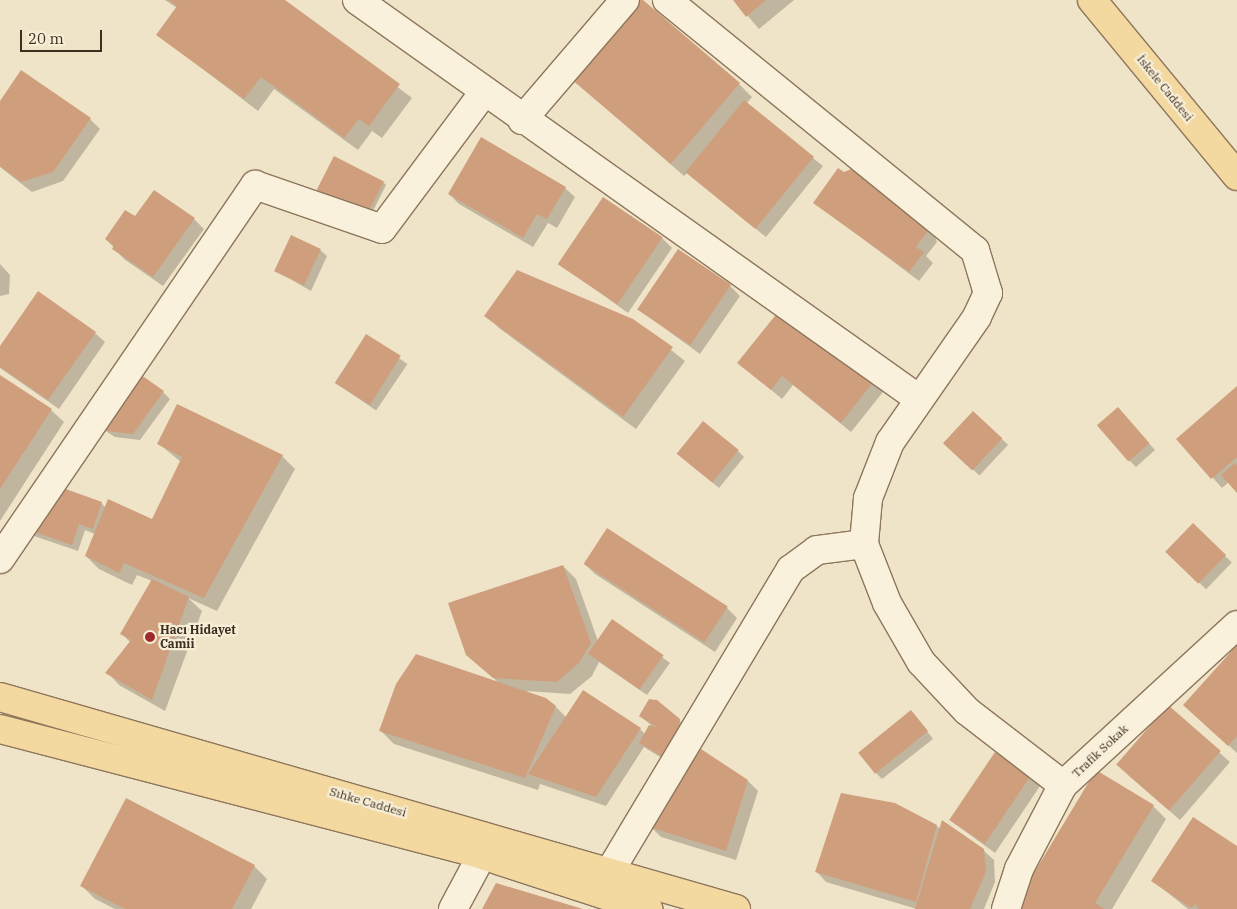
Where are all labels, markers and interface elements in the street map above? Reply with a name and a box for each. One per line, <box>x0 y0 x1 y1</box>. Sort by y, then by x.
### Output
scale bar <box>22 20 105 52</box>
text: 20 m <box>28 29 64 48</box>
street label: İskele Caddesi <box>1134 52 1196 124</box>
place label: Hacı Hidayet Camii <box>160 623 236 651</box>
marker: Hacı Hidayet Camii <box>144 631 156 643</box>
street label: Trafik Sokak <box>1069 721 1131 781</box>
street label: Sıhke Caddesi <box>328 784 408 820</box>

